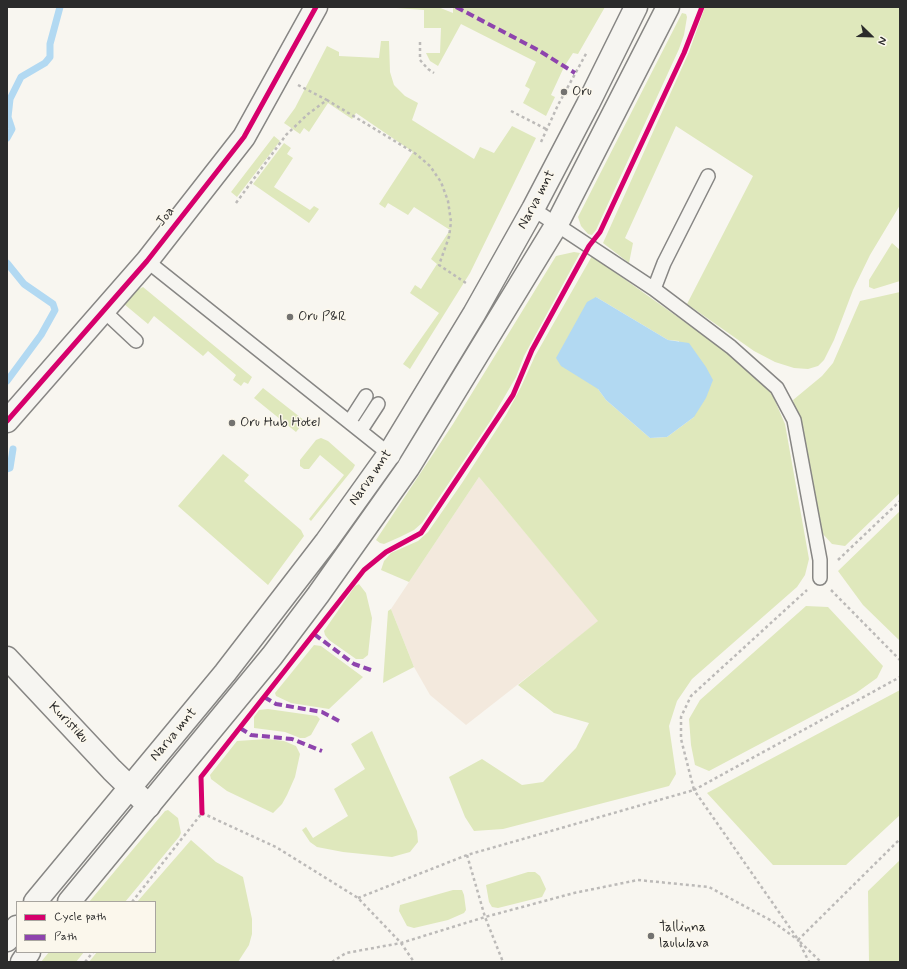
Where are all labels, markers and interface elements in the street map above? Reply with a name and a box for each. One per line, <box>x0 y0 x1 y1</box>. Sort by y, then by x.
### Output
north arrow <box>851 16 891 56</box>
text: N <box>874 35 890 47</box>
place label: Oru <box>572 84 592 100</box>
marker: Oru <box>559 87 569 97</box>
street label: Narva mnt <box>514 168 560 232</box>
street label: Joa <box>153 204 179 230</box>
place label: Oru P&R <box>298 309 346 325</box>
marker: Oru P&R <box>285 312 295 322</box>
place label: Oru Hub Hotel <box>240 415 320 431</box>
marker: Oru Hub Hotel <box>227 418 237 428</box>
street label: Narva mnt <box>346 447 396 509</box>
street label: Kuristiku <box>44 699 92 747</box>
street label: Narva mnt <box>147 705 201 765</box>
legend <box>16 901 156 953</box>
text: Cycle path <box>54 909 106 925</box>
place label: Tallinna laululava <box>659 920 709 952</box>
text: Path <box>54 929 77 945</box>
marker: Tallinna laululava <box>646 931 656 941</box>

